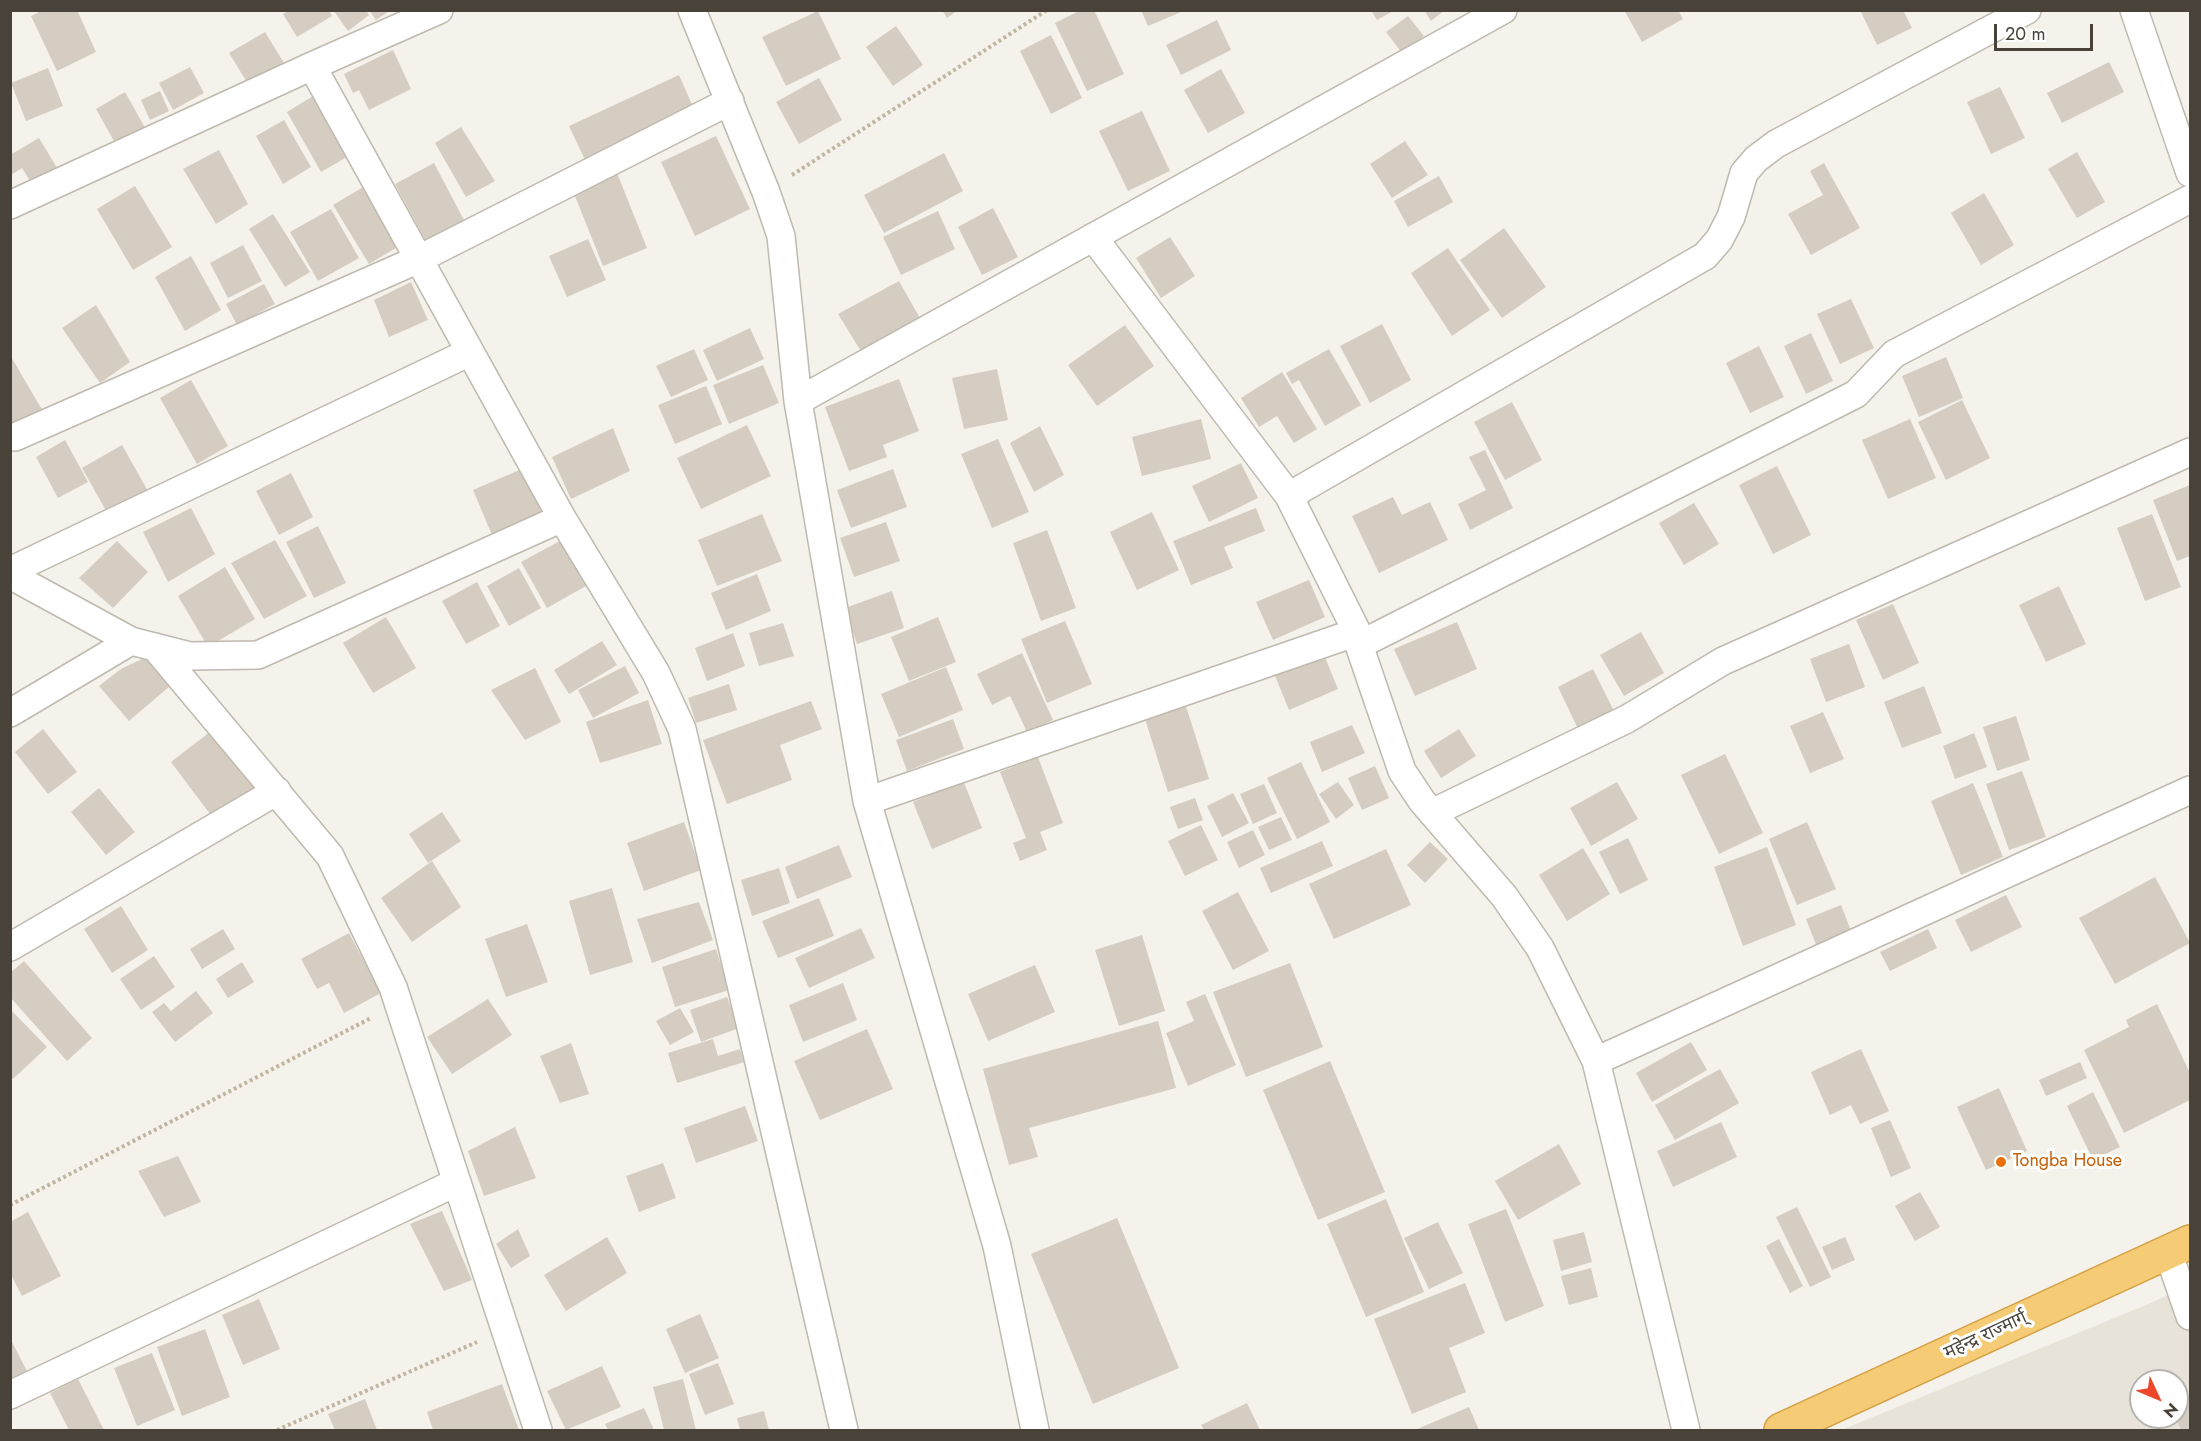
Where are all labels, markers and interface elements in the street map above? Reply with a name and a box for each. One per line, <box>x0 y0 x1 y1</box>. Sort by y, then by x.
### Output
scale bar <box>1997 12 2096 50</box>
text: 20 m <box>2005 21 2045 47</box>
place label: Tongba House <box>2013 1151 2122 1173</box>
marker: Tongba House <box>1994 1155 2008 1169</box>
street label: महेन्द्र राज्मार्ग् <box>1941 1307 2031 1365</box>
north arrow <box>2129 1369 2189 1429</box>
text: N <box>2158 1398 2184 1423</box>

